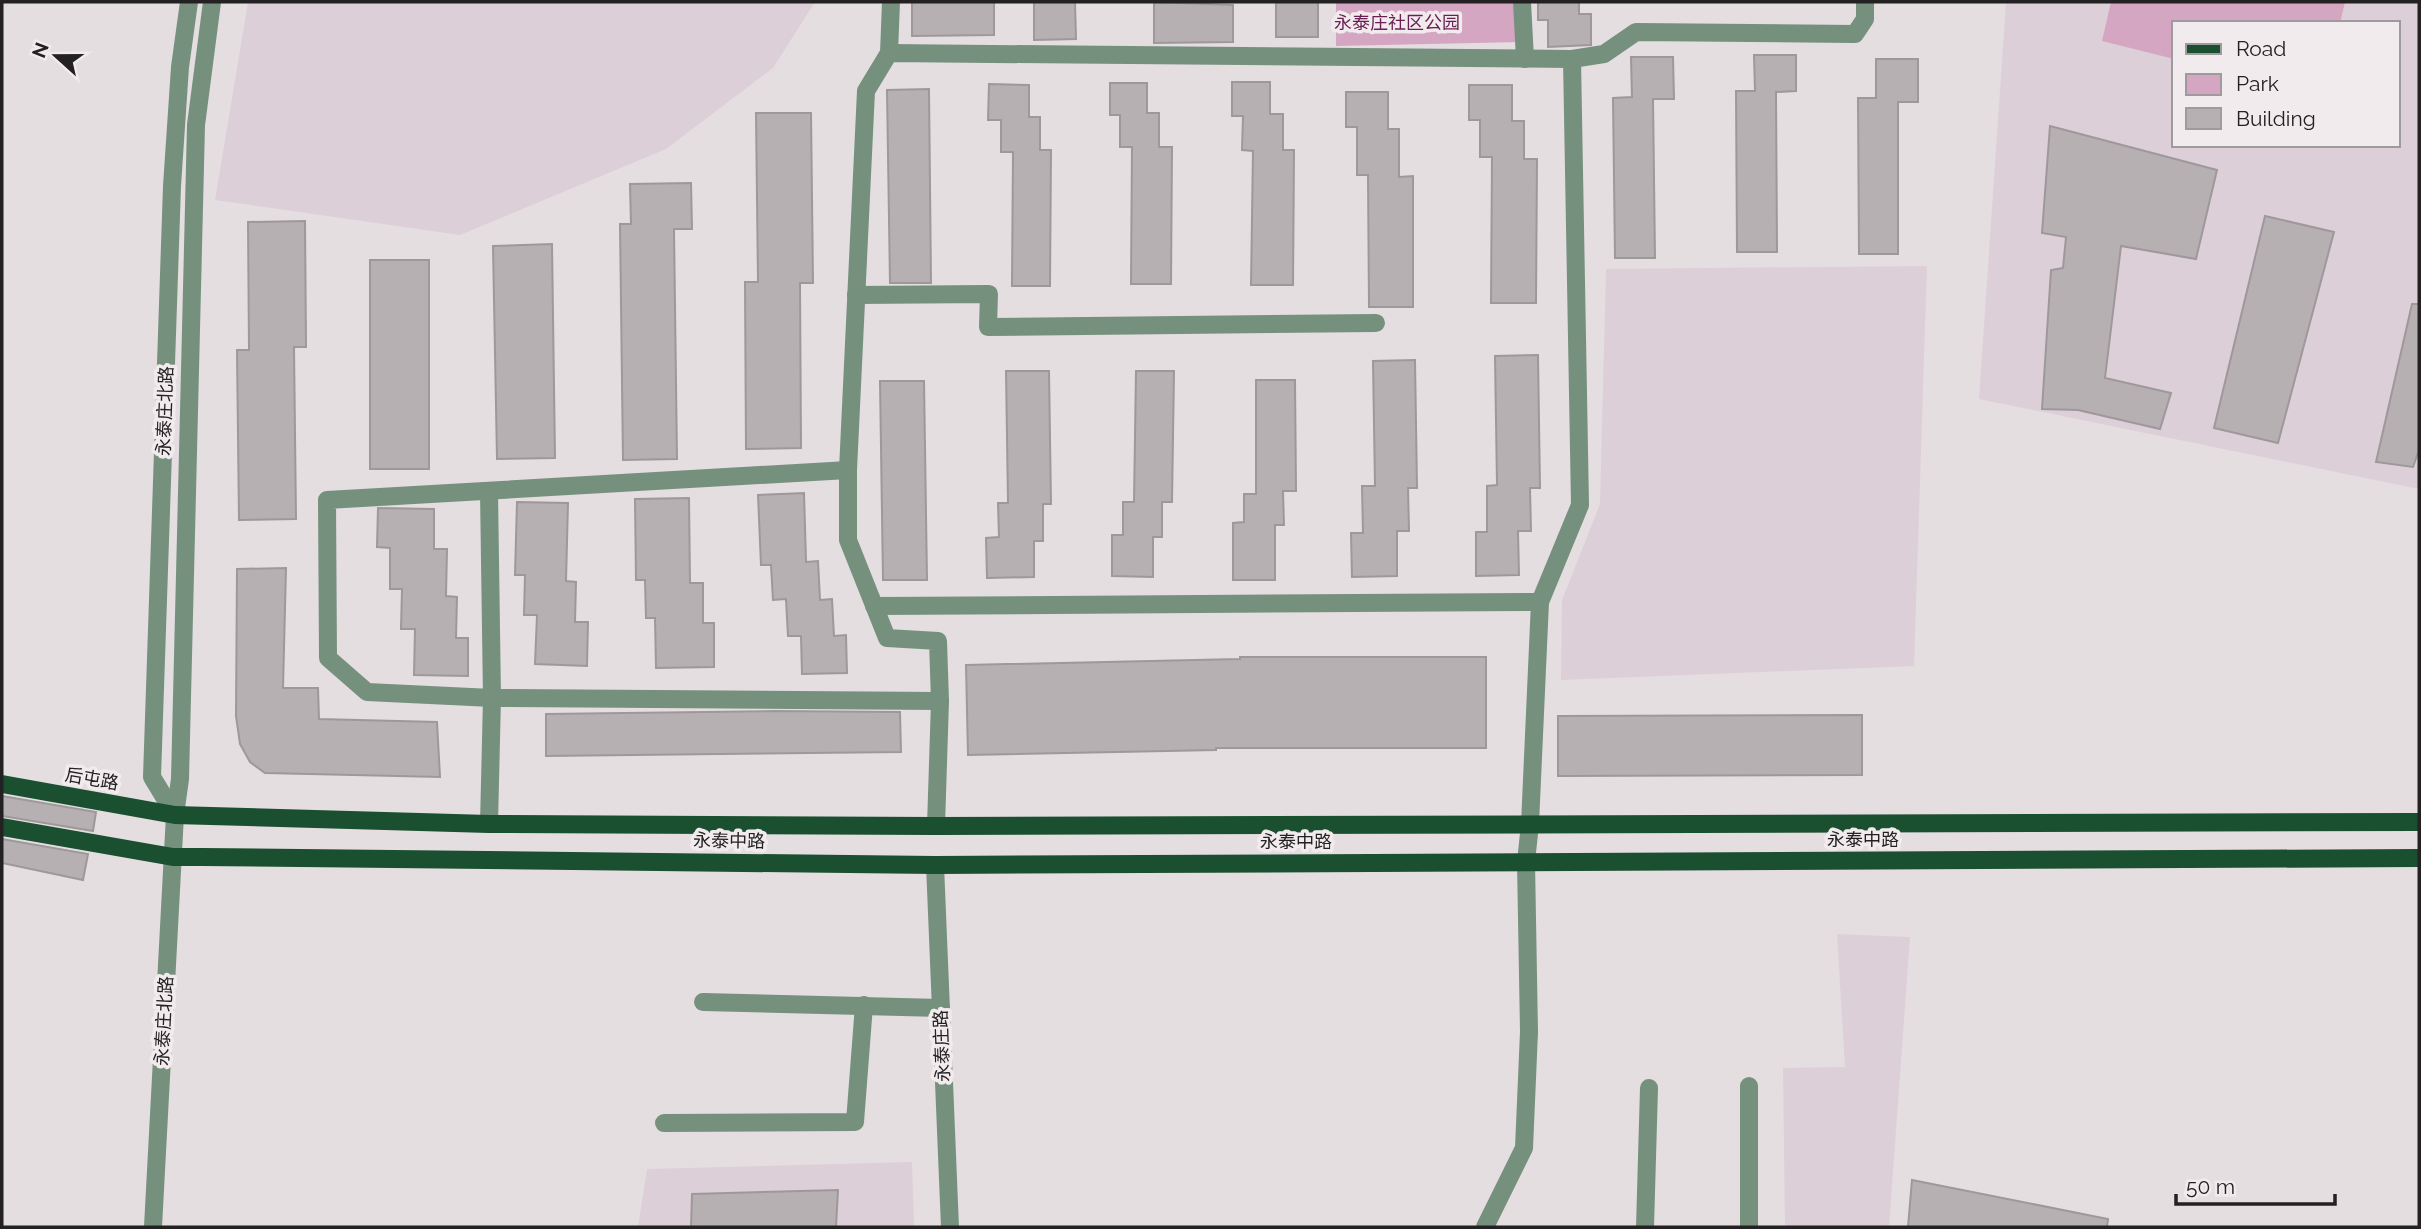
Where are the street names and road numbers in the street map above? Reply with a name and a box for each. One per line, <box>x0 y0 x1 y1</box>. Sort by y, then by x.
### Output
street label: 永泰庄北路 <box>152 366 177 456</box>
street label: 后屯路 <box>64 763 120 794</box>
street label: 永泰中路 <box>693 829 765 852</box>
street label: 永泰中路 <box>1827 829 1899 850</box>
street label: 永泰中路 <box>1260 831 1332 852</box>
street label: 永泰庄北路 <box>151 975 176 1066</box>
street label: 永泰庄路 <box>930 1010 953 1082</box>

